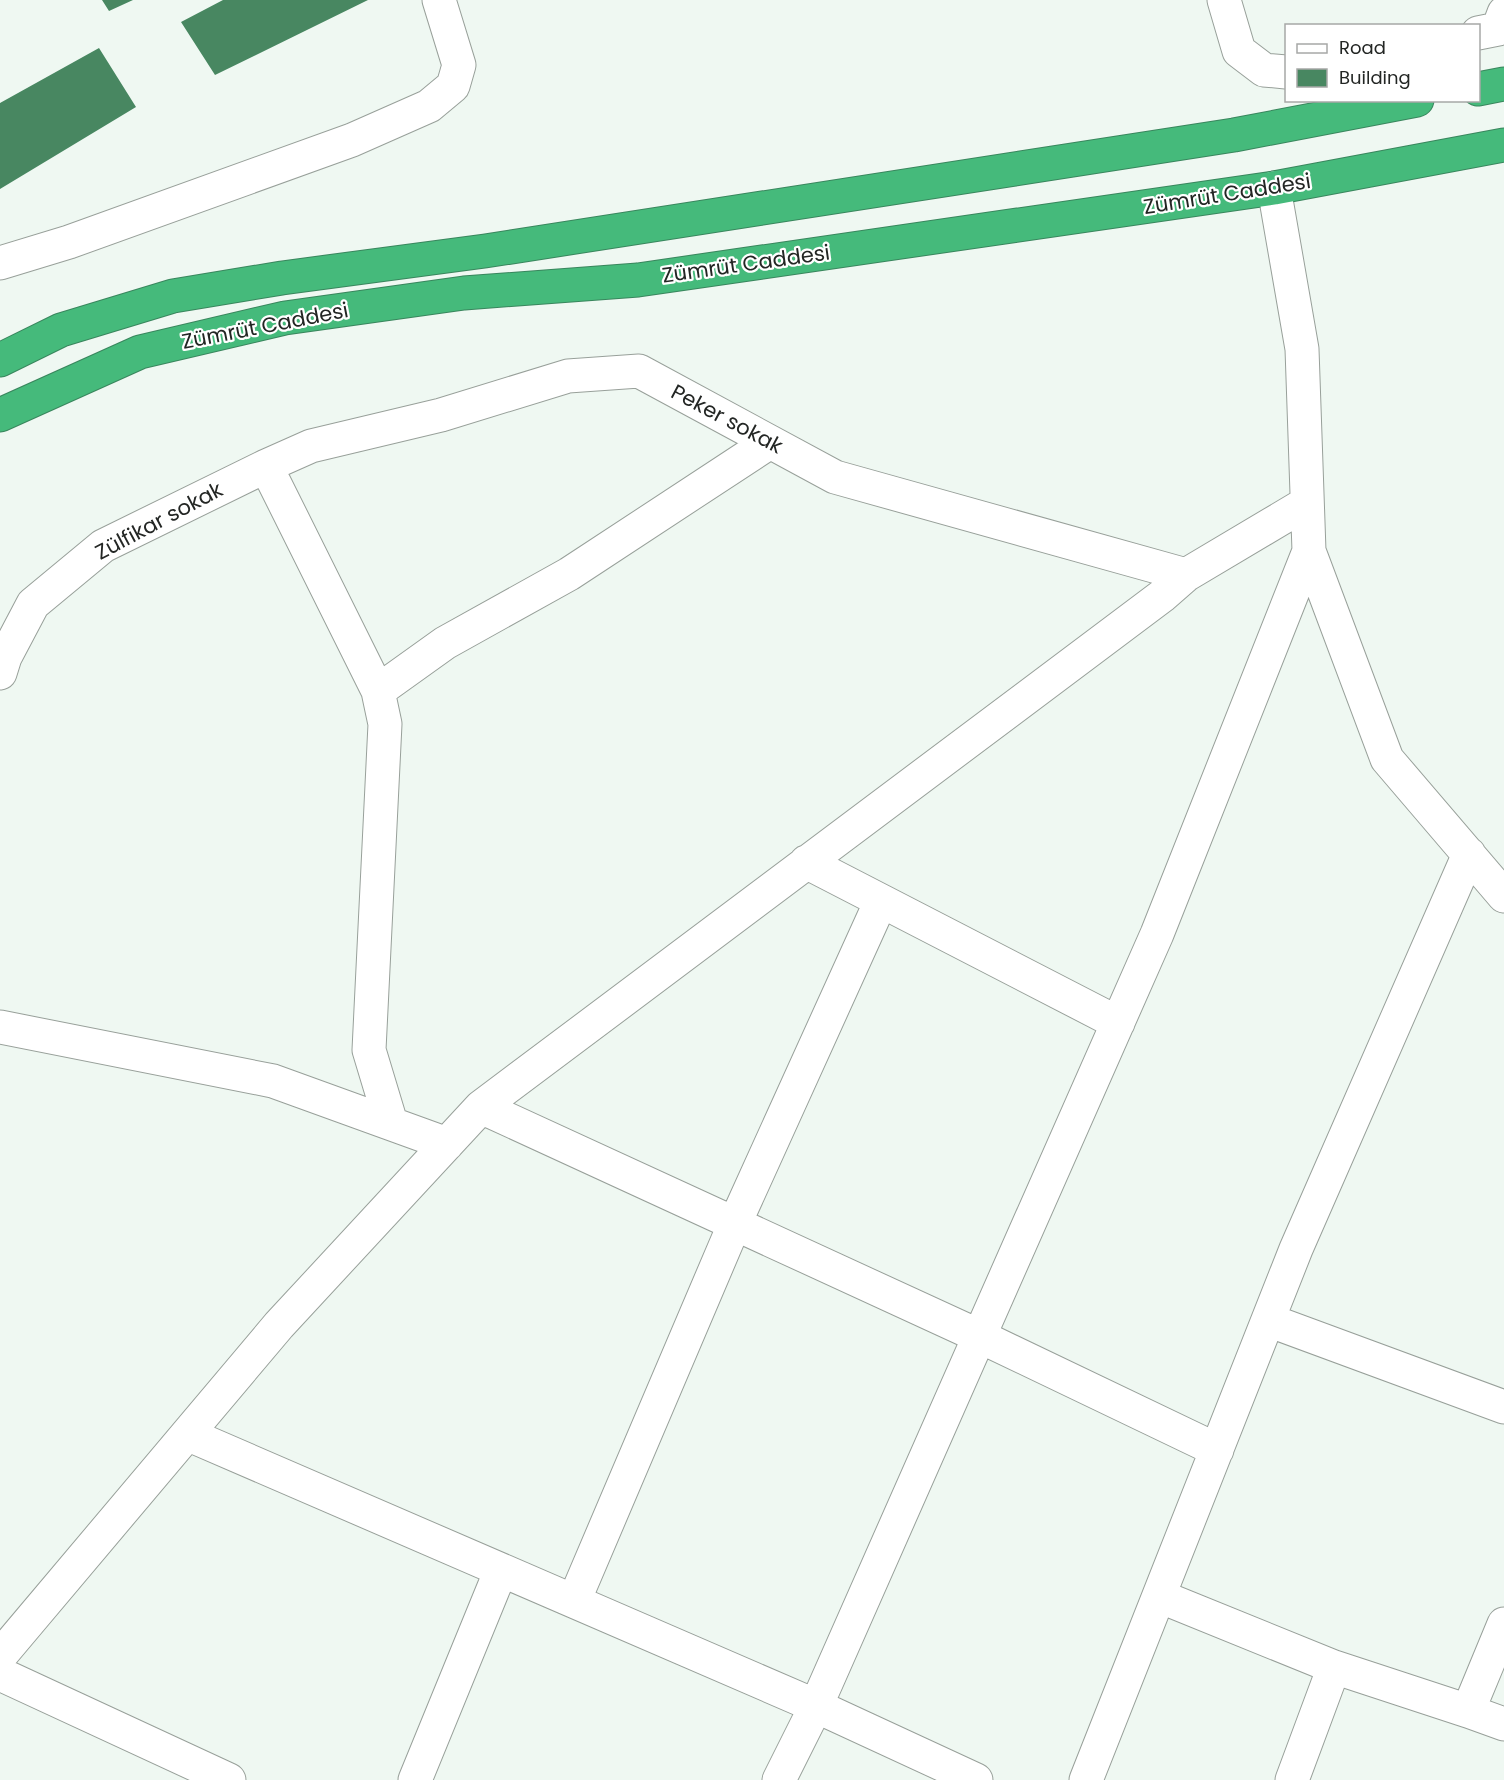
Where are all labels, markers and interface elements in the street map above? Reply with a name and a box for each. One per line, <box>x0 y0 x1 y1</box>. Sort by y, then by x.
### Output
legend <box>1285 24 1480 102</box>
text: Road <box>1339 35 1386 60</box>
text: Building <box>1339 65 1411 90</box>
street label: Zümrüt Caddesi <box>1141 166 1313 221</box>
street label: Zümrüt Caddesi <box>660 237 832 290</box>
street label: Zümrüt Caddesi <box>179 295 351 356</box>
street label: Peker sokak <box>666 377 788 460</box>
street label: Zülfikar sokak <box>90 475 228 566</box>

